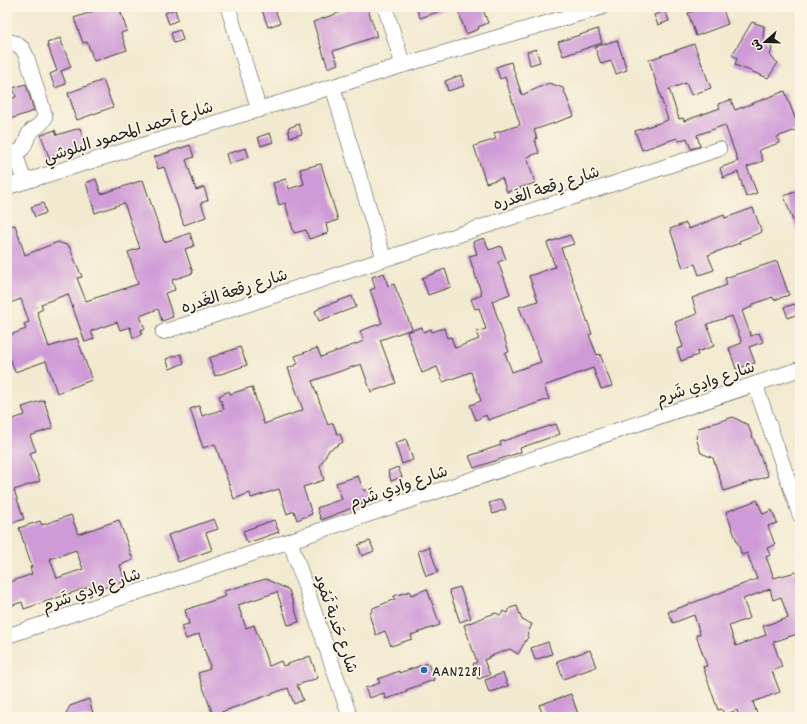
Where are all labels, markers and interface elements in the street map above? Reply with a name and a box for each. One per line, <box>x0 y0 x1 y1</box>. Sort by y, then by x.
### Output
north arrow <box>745 22 785 62</box>
text: ش <box>748 36 767 53</box>
street label: شارع أحمد المحمود البلوشي <box>41 97 217 171</box>
street label: شارع رِقعة الغَدره <box>490 161 603 217</box>
street label: شارع رِقعة الغَدره <box>178 264 291 320</box>
street label: شارع وادِي شَرم <box>653 357 758 412</box>
street label: شارع وادِي شَرم <box>346 461 451 516</box>
street label: شارع وادِي شَرم <box>39 564 144 619</box>
street label: شارع حَدبة ثَمُود <box>307 571 362 677</box>
place label: AAN2281 <box>432 661 481 684</box>
marker: AAN2281 <box>419 665 429 675</box>

